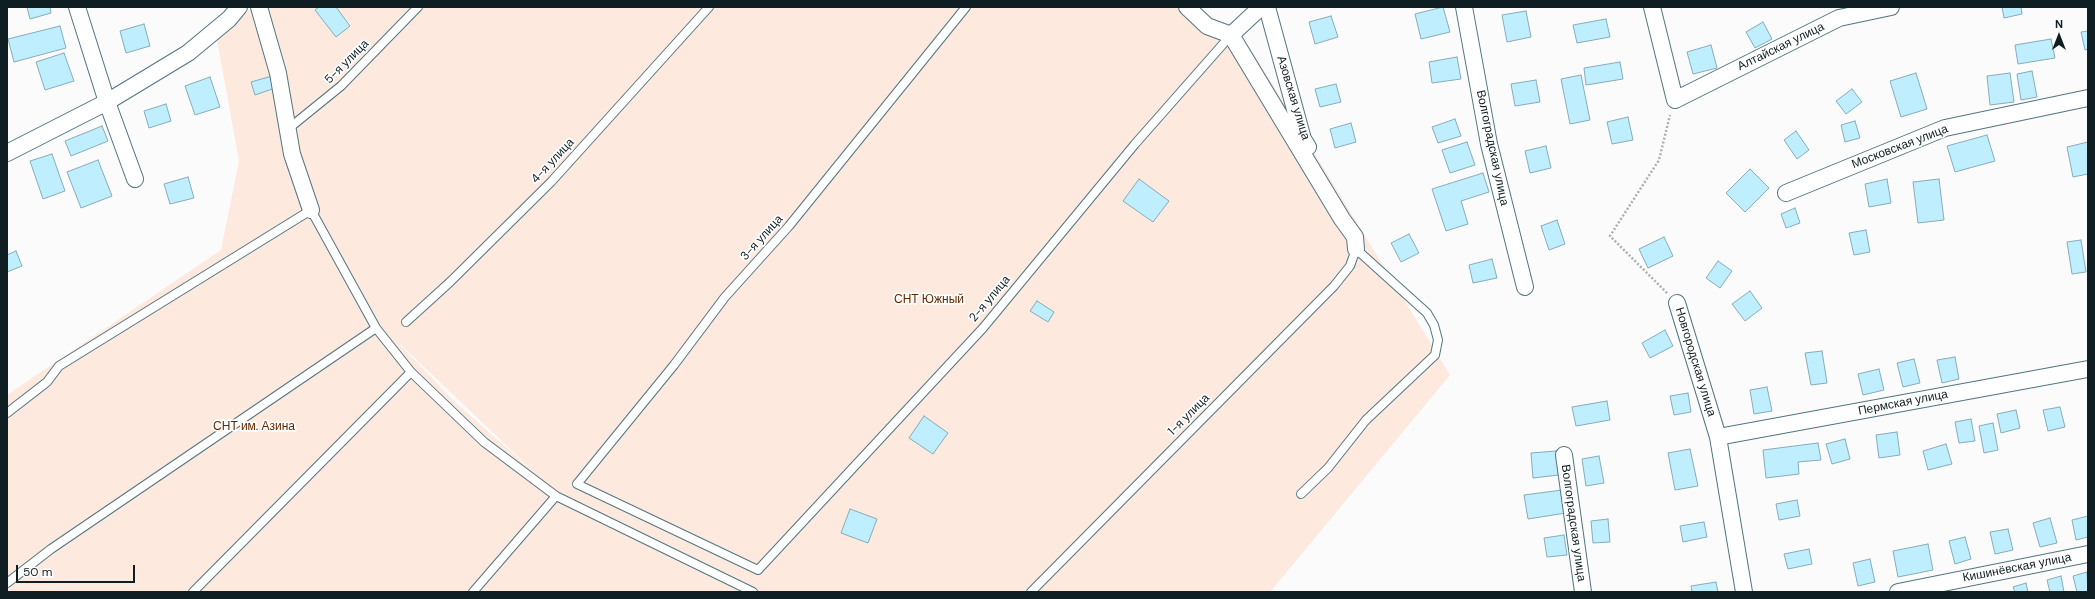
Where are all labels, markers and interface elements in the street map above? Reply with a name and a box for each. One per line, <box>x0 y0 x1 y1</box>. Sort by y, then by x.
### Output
north arrow <box>2039 16 2079 56</box>
text: N <box>2055 17 2063 31</box>
street label: Алтайская улица <box>1735 20 1827 74</box>
street label: 5-я улица <box>322 37 372 87</box>
street label: Азовская улица <box>1273 54 1313 142</box>
street label: Волгоградская улица <box>1473 89 1511 207</box>
street label: Московская улица <box>1850 122 1950 172</box>
street label: 4-я улица <box>528 135 578 187</box>
street label: 3-я улица <box>738 212 786 264</box>
street label: 2-я улица <box>966 273 1014 325</box>
park label: СНТ Южный <box>894 293 964 307</box>
street label: Новгородская улица <box>1672 306 1718 418</box>
street label: Пермская улица <box>1857 387 1949 419</box>
street label: 1-я улица <box>1165 391 1213 439</box>
park label: СНТ им. Азина <box>213 420 295 434</box>
street label: Волгоградская улица <box>1558 464 1588 582</box>
street label: Кишинёвская улица <box>1961 550 2073 586</box>
scale bar <box>18 557 137 583</box>
text: 50 m <box>23 564 52 580</box>

